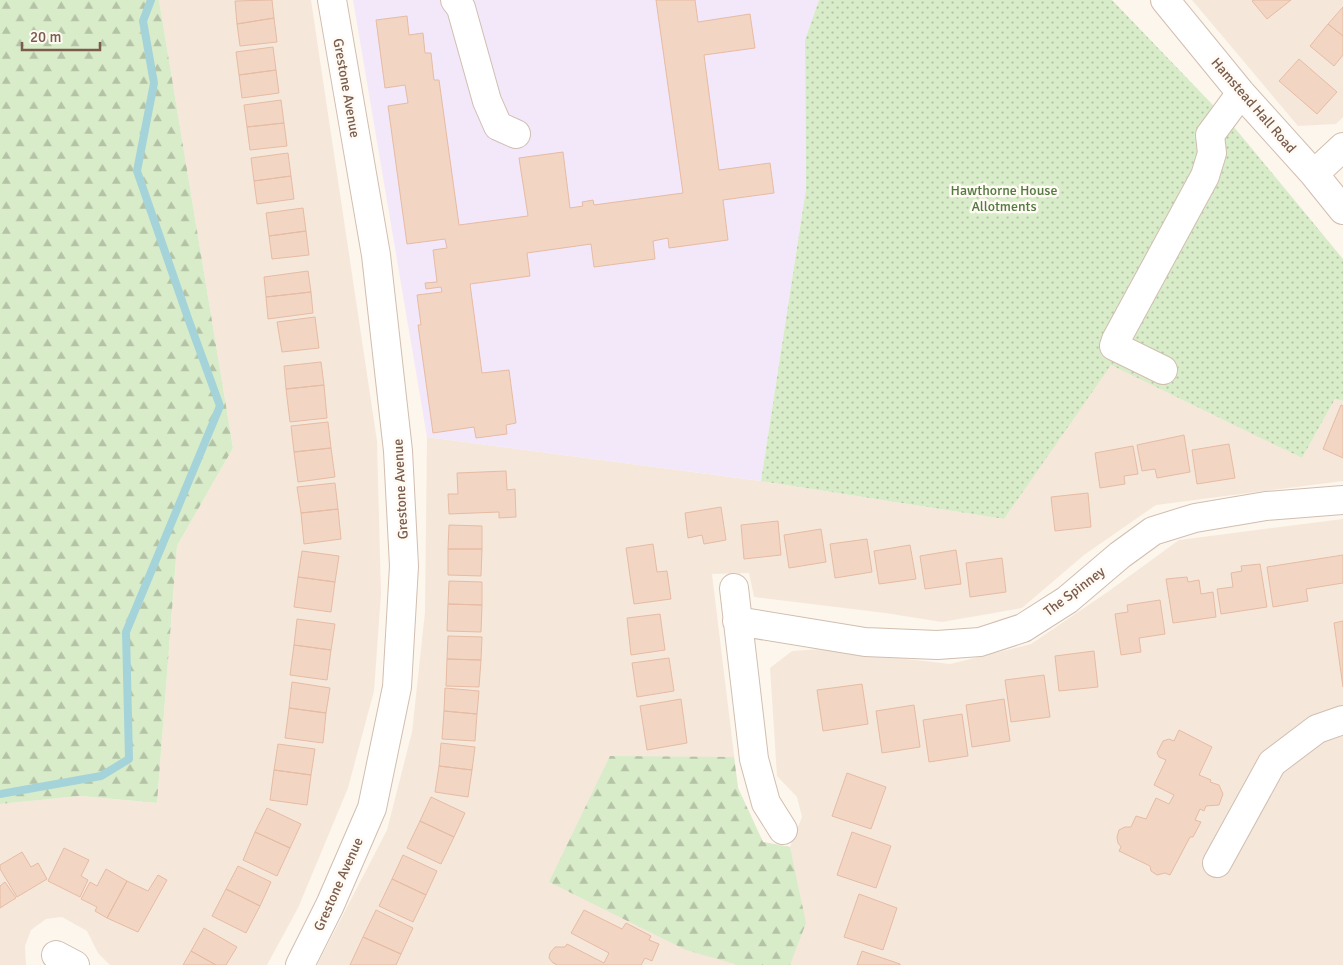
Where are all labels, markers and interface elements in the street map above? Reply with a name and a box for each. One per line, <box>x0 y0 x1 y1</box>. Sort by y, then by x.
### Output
scale bar <box>22 20 100 52</box>
text: 20 m <box>30 28 61 46</box>
street label: Grestone Avenue <box>329 37 364 139</box>
street label: Hamstead Hall Road <box>1208 54 1300 156</box>
park label: Hawthorne House Allotments <box>951 182 1057 215</box>
street label: Grestone Avenue <box>389 438 412 540</box>
street label: The Spinney <box>1040 563 1109 620</box>
street label: Grestone Avenue <box>310 835 367 934</box>

